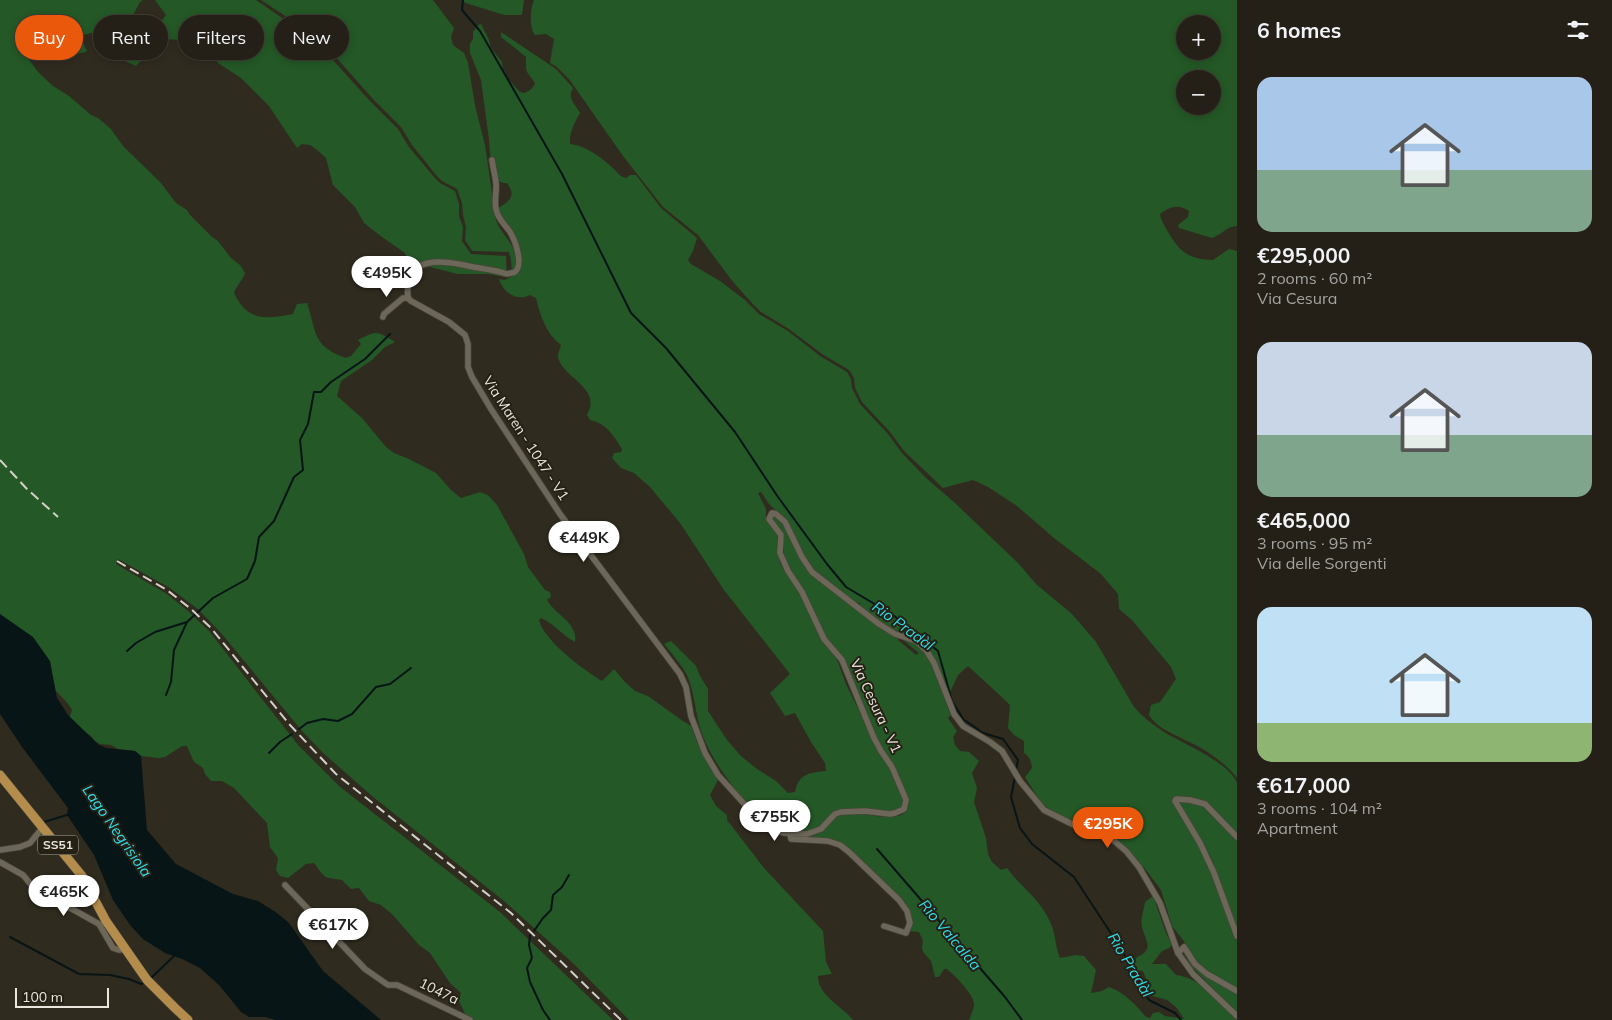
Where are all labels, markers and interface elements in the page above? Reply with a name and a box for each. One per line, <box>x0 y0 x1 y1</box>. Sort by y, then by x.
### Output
chip: Buy <box>15 15 83 60</box>
chip: Rent <box>93 15 168 60</box>
chip: Filters <box>178 15 264 60</box>
chip: New <box>274 15 349 60</box>
map controls <box>1176 15 1221 115</box>
button: + <box>1176 15 1221 60</box>
icon: filters <box>1564 16 1592 44</box>
text: 6 homes <box>1257 17 1341 43</box>
button: − <box>1176 70 1221 115</box>
icon: home <box>1380 110 1470 200</box>
text: €295,000 <box>1257 242 1350 268</box>
pin: €495K <box>352 256 422 298</box>
text: €495K <box>362 262 412 282</box>
text: 2 rooms · 60 m² <box>1257 268 1372 288</box>
text: Via Cesura <box>1257 288 1337 308</box>
street label: Via Maren - 1047 - V1 <box>479 372 573 504</box>
icon: home <box>1380 375 1470 465</box>
text: €465,000 <box>1257 507 1350 533</box>
pin: €449K <box>549 520 619 563</box>
text: €449K <box>559 527 609 547</box>
text: 3 rooms · 95 m² <box>1257 533 1372 553</box>
text: Via delle Sorgenti <box>1257 553 1387 573</box>
water label: Rio Pradàl <box>869 597 938 655</box>
icon: home <box>1380 640 1470 730</box>
street label: Via Cesura - V1 <box>846 656 906 756</box>
text: €617,000 <box>1257 772 1350 798</box>
water label: Lago Negrisiola <box>79 781 156 881</box>
text: 3 rooms · 104 m² <box>1257 798 1382 818</box>
pin: €755K <box>740 800 810 842</box>
text: €755K <box>750 806 800 826</box>
pin: €295K <box>1073 806 1143 849</box>
text: €295K <box>1083 813 1133 833</box>
text: Apartment <box>1257 818 1338 838</box>
road number: SS51 <box>38 836 78 854</box>
pin: €465K <box>29 874 99 917</box>
text: €465K <box>39 881 89 901</box>
water label: Rio Valcalda <box>915 895 985 974</box>
pin: €617K <box>298 908 368 950</box>
text: €617K <box>308 914 358 934</box>
water label: Rio Pradàl <box>1104 929 1157 1001</box>
street label: 1047a <box>416 974 462 1008</box>
scale bar <box>15 985 109 1008</box>
text: 100 m <box>22 988 63 1006</box>

